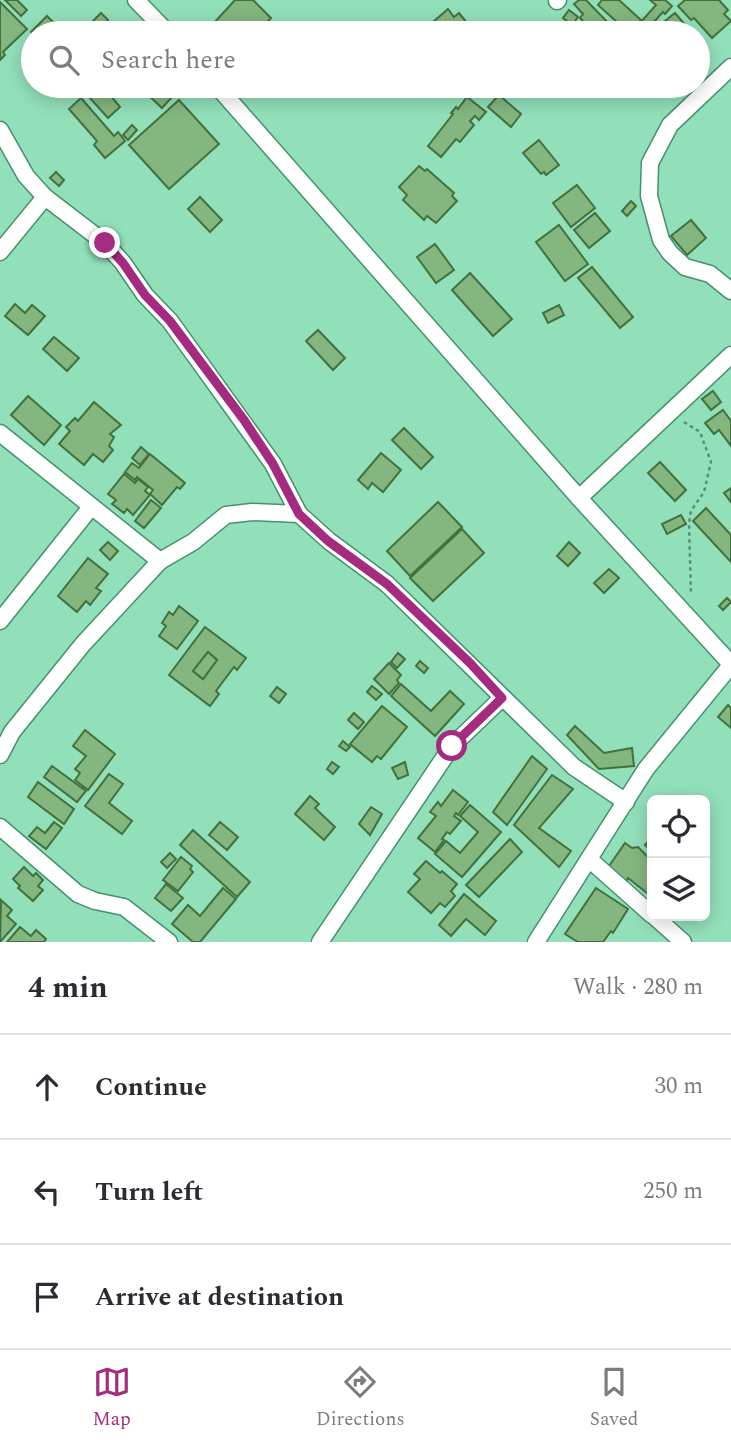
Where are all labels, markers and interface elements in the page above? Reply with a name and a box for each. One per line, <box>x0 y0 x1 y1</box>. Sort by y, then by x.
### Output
search box <box>21 21 710 98</box>
text: Search here <box>101 40 236 80</box>
icon: search <box>45 41 83 79</box>
route end <box>89 227 120 258</box>
route start <box>436 730 467 761</box>
map controls <box>647 795 710 921</box>
button: locate <box>647 795 710 858</box>
button: layers <box>647 858 710 921</box>
text: 4 min <box>28 965 108 1011</box>
text: Walk · 280 m <box>573 970 703 1005</box>
text: Continue <box>95 1067 207 1107</box>
icon: ahead <box>28 1068 66 1106</box>
text: 30 m <box>654 1069 703 1104</box>
text: Turn left <box>95 1172 203 1212</box>
icon: left <box>28 1173 66 1211</box>
text: 250 m <box>643 1174 703 1209</box>
text: Arrive at destination <box>95 1277 344 1317</box>
icon: arrive <box>28 1278 66 1316</box>
tab: Map <box>93 1363 131 1434</box>
tab: Directions <box>316 1363 405 1434</box>
tab: Saved <box>590 1363 638 1434</box>

